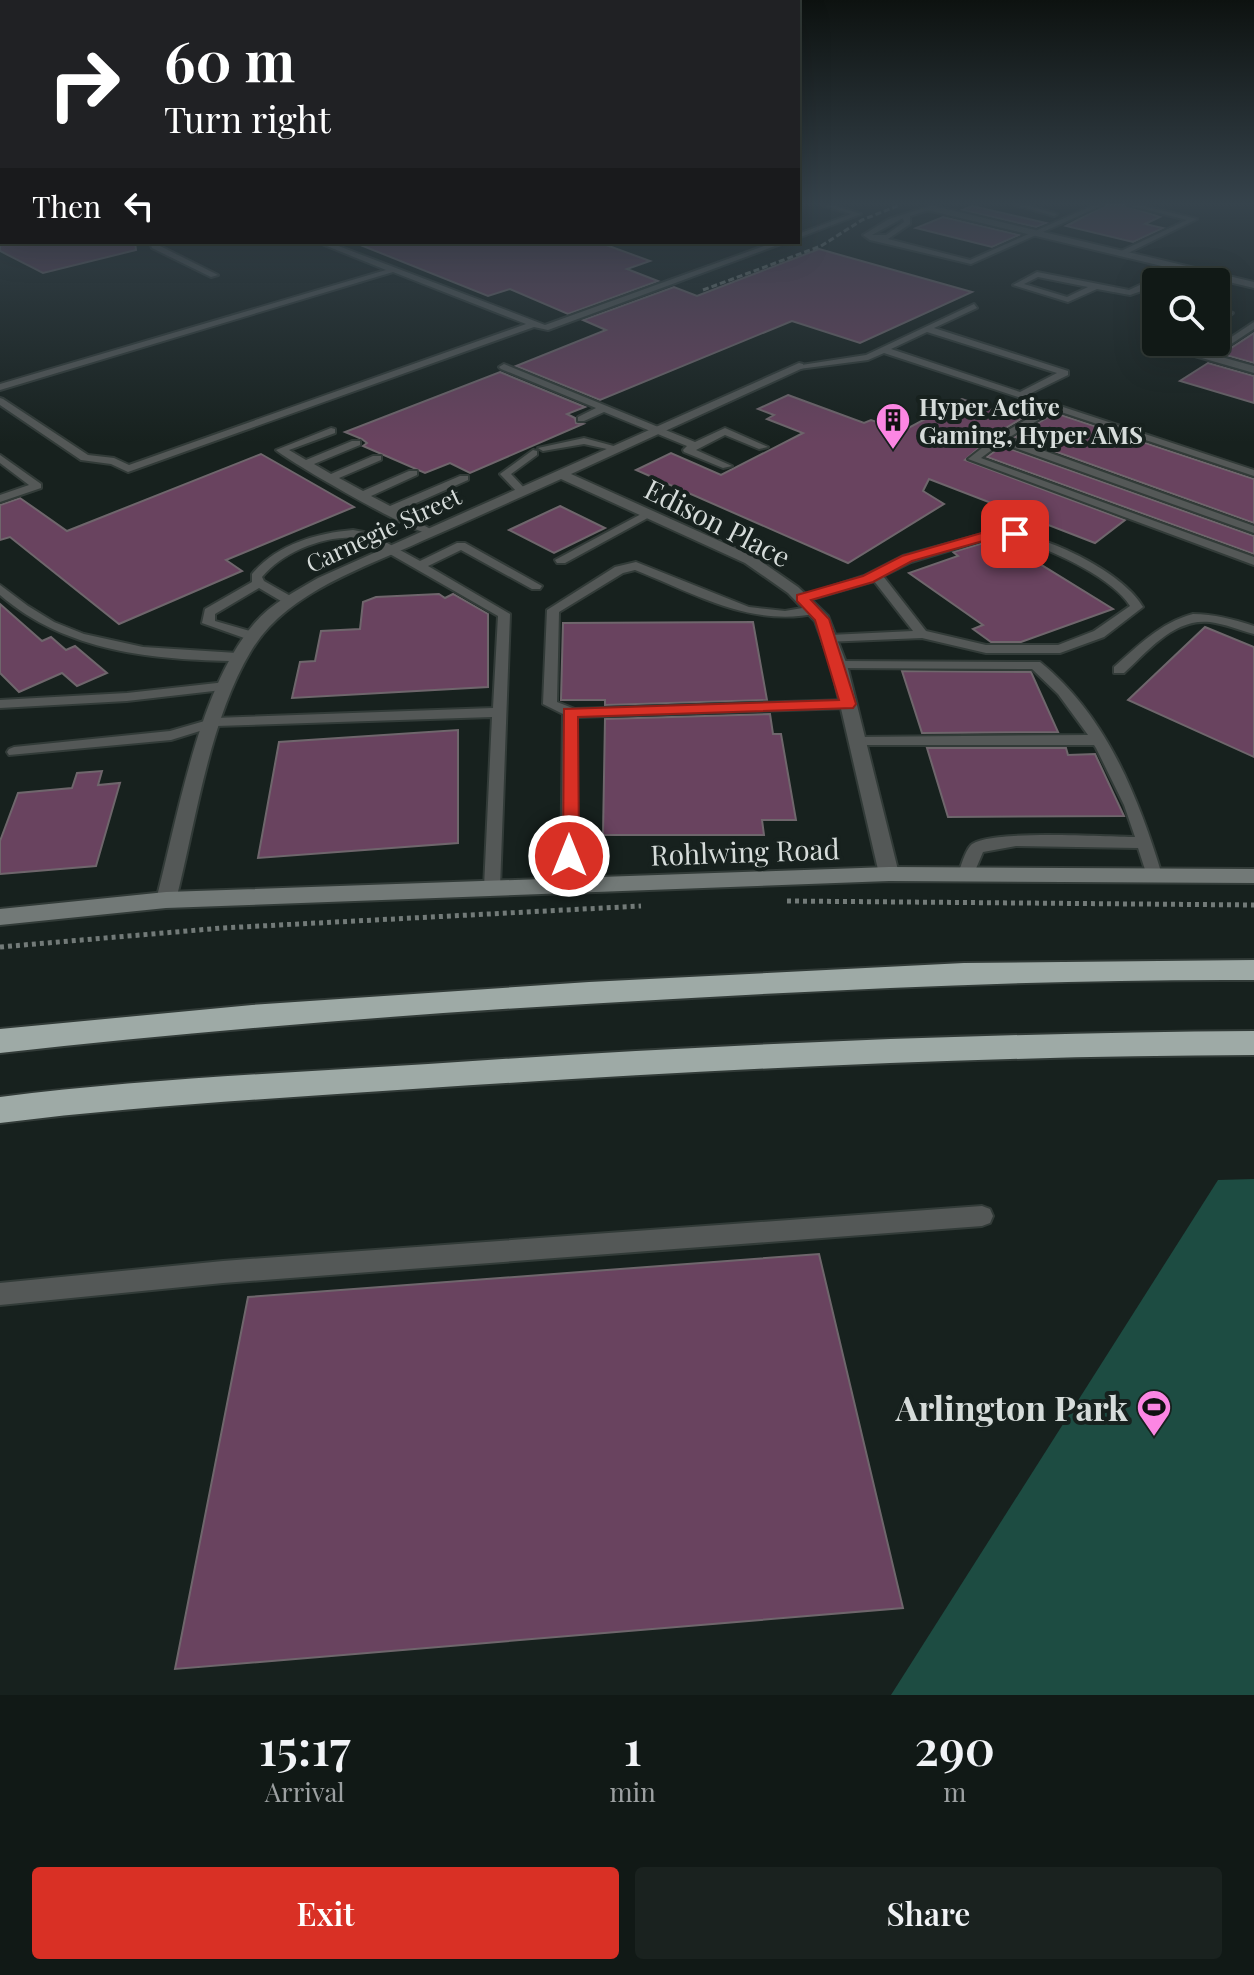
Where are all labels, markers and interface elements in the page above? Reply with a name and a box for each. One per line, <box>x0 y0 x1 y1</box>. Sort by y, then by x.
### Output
text: 60 m <box>164 22 295 97</box>
icon: right <box>32 32 136 136</box>
text: Turn right <box>164 94 331 142</box>
icon: left <box>117 184 161 228</box>
text: Then <box>32 186 101 226</box>
map controls <box>1142 268 1230 356</box>
button: search <box>1142 268 1230 356</box>
place label: Hyper Active Gaming, Hyper AMS <box>919 390 1143 450</box>
building icon: Hyper Active Gaming, Hyper AMS <box>874 401 912 451</box>
street label: Edison Place <box>639 469 797 575</box>
street label: Carnegie Street <box>300 479 466 579</box>
pin <box>981 500 1049 568</box>
icon: arrive <box>993 512 1037 556</box>
position arrow <box>527 814 611 898</box>
street label: Rohlwing Road <box>650 829 840 873</box>
place label: Arlington Park <box>895 1384 1128 1430</box>
sports icon: Arlington Park <box>1135 1388 1173 1438</box>
text: 15:17 <box>259 1714 351 1778</box>
text: 1 <box>624 1714 642 1778</box>
text: 290 <box>915 1714 995 1778</box>
text: Arrival <box>265 1774 345 1809</box>
text: min <box>610 1774 656 1809</box>
text: m <box>943 1774 966 1809</box>
button: Exit <box>32 1867 619 1959</box>
button: Share <box>635 1867 1222 1959</box>

